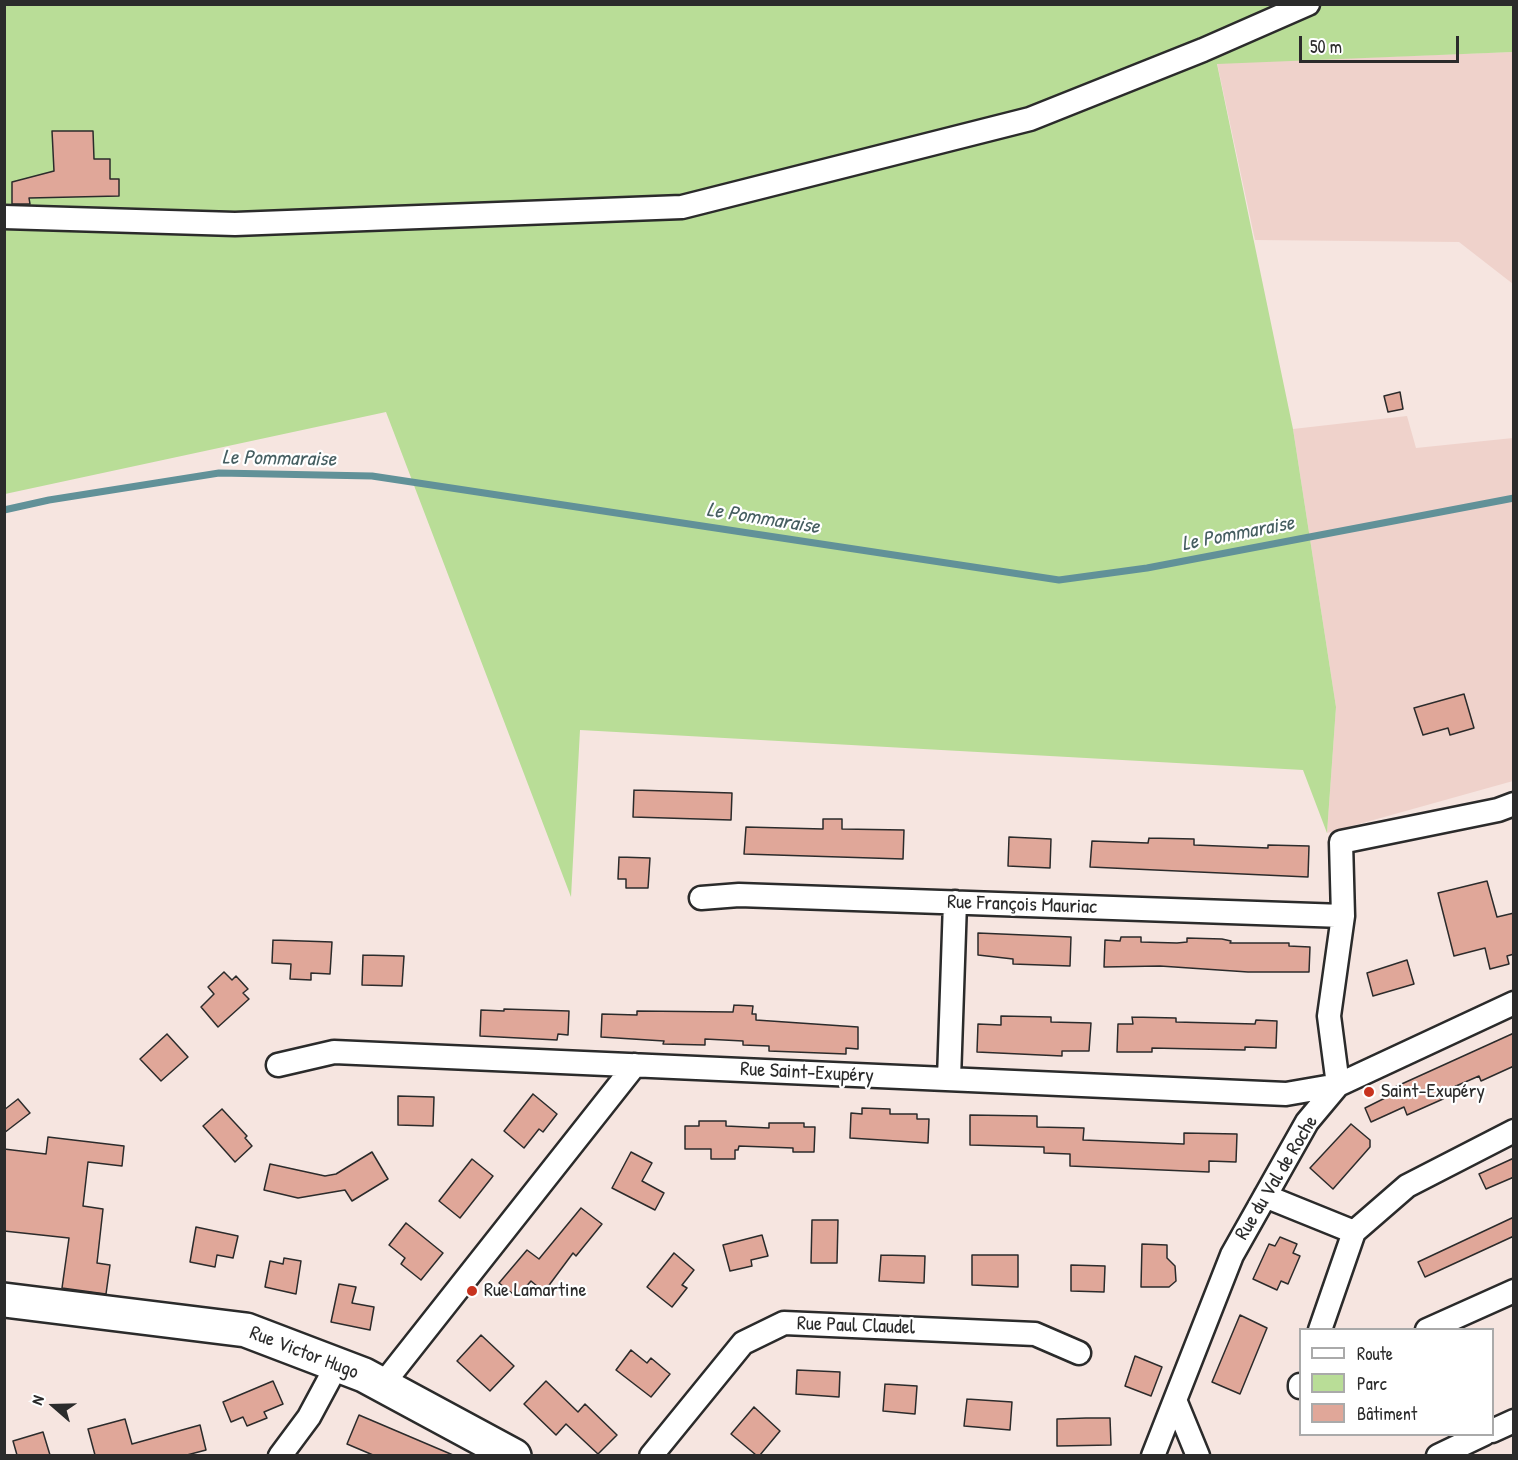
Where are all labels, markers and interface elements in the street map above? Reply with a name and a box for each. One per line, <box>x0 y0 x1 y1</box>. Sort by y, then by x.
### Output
scale bar <box>1302 24 1462 62</box>
text: 50 m <box>1310 34 1342 59</box>
water label: Le Pommaraise <box>222 445 336 473</box>
water label: Le Pommaraise <box>705 498 821 540</box>
water label: Le Pommaraise <box>1180 511 1296 557</box>
street label: Rue François Mauriac <box>947 890 1097 920</box>
street label: Rue Saint-Exupéry <box>740 1058 874 1088</box>
place label: Saint-Exupéry <box>1381 1080 1485 1104</box>
marker: Saint-Exupéry <box>1362 1085 1376 1099</box>
street label: Rue du Val de Roche <box>1230 1112 1324 1244</box>
place label: Rue Lamartine <box>484 1279 586 1303</box>
marker: Rue Lamartine <box>465 1284 479 1298</box>
street label: Rue Paul Claudel <box>797 1312 915 1340</box>
street label: Rue Victor Hugo <box>246 1321 362 1385</box>
legend <box>1299 1328 1494 1436</box>
text: Route <box>1357 1341 1393 1366</box>
text: Parc <box>1357 1371 1387 1396</box>
north arrow <box>24 1376 84 1436</box>
text: N <box>25 1392 49 1408</box>
text: Bâtiment <box>1357 1401 1417 1426</box>

